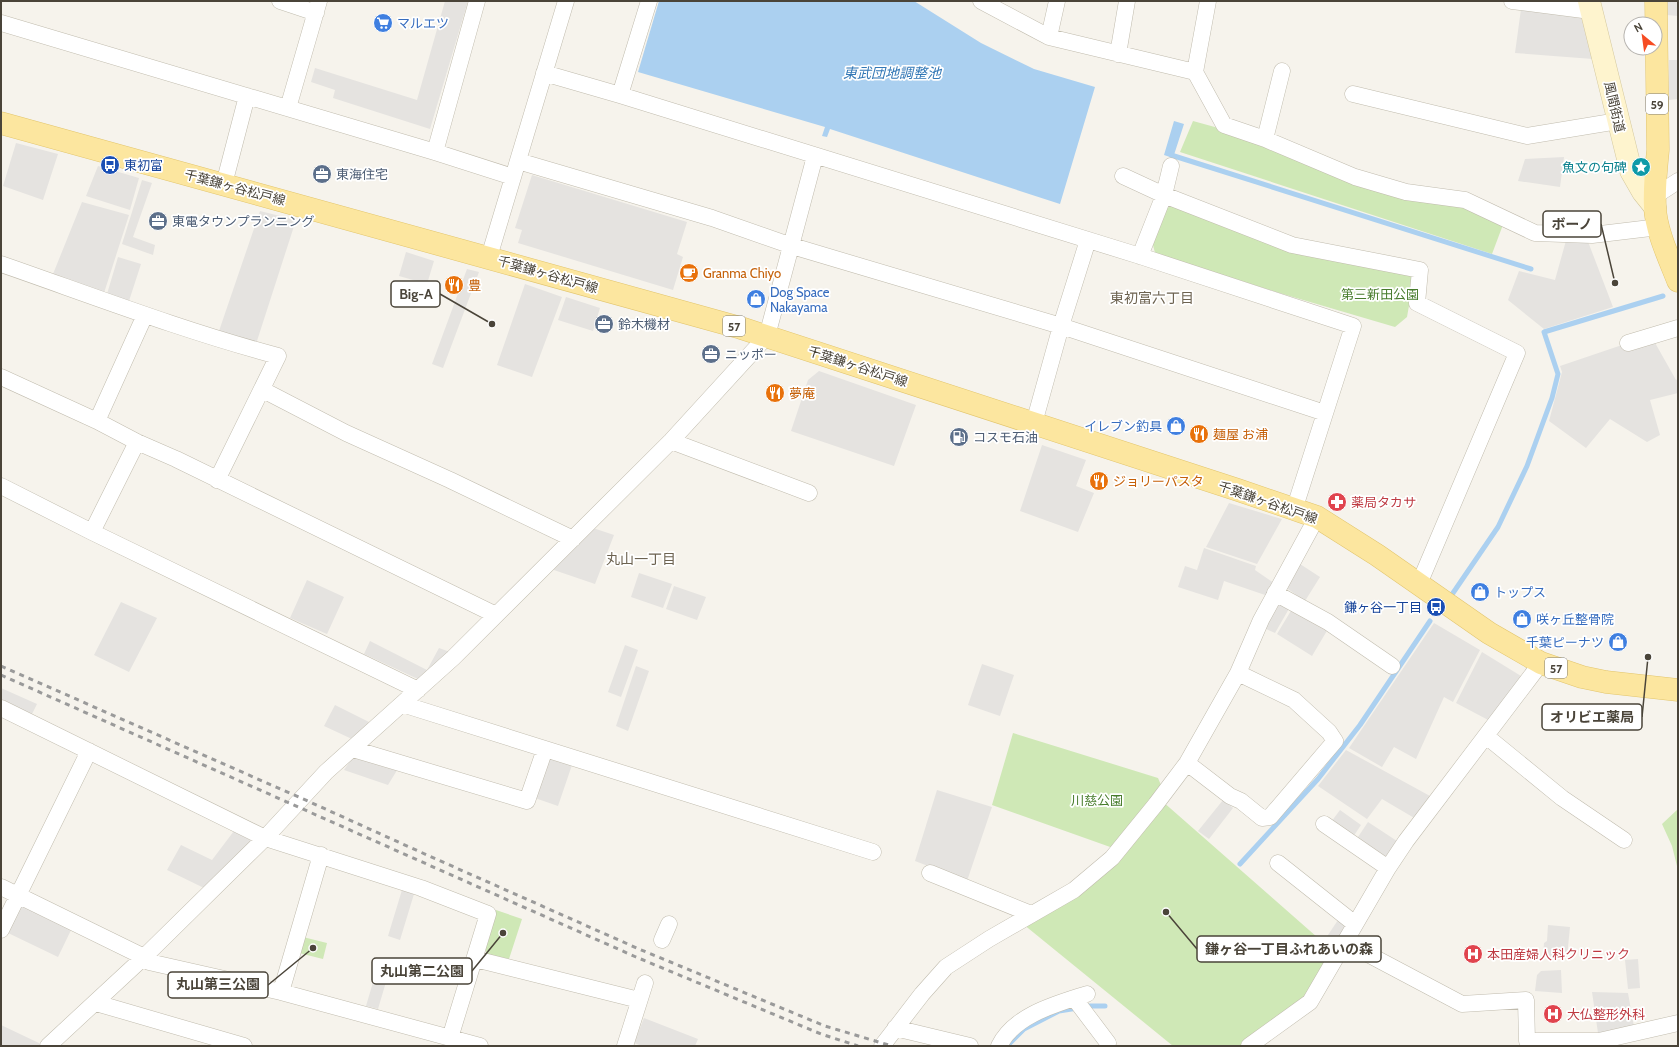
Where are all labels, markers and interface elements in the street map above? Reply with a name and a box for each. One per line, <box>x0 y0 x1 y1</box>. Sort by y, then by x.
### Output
supermarket icon: マルエツ <box>372 12 394 34</box>
place label: マルエツ <box>397 15 449 31</box>
north arrow <box>1623 16 1663 56</box>
text: N <box>1631 19 1645 35</box>
water label: 東武団地調整池 <box>843 64 943 82</box>
street label: 風間街道 <box>1601 80 1629 134</box>
road number: 59 <box>1646 94 1668 114</box>
bus stop icon: 東初富 <box>99 154 121 176</box>
place icon: 魚文の句碑 <box>1630 156 1652 178</box>
place label: 東初富 <box>124 157 163 173</box>
place label: 魚文の句碑 <box>1562 159 1627 175</box>
office icon: 東海住宅 <box>311 163 333 185</box>
street label: 千葉鎌ヶ谷松戸線 <box>183 166 287 208</box>
place label: 東海住宅 <box>336 166 388 182</box>
office icon: 東電タウンプランニング <box>147 210 169 232</box>
callout: ボーノ <box>1543 211 1601 237</box>
place label: 東電タウンプランニング <box>172 213 315 229</box>
text: ボーノ <box>1551 215 1593 233</box>
street label: 千葉鎌ヶ谷松戸線 <box>496 252 600 296</box>
cafe icon: Granma Chiyo <box>678 262 700 284</box>
place label: Granma Chiyo <box>703 265 781 281</box>
restaurant icon: 豊 <box>443 274 465 296</box>
place label: 豊 <box>468 277 481 293</box>
callout: Big-A <box>391 281 440 307</box>
place label: Dog Space Nakayama <box>770 284 830 315</box>
text: Big-A <box>399 285 433 303</box>
park label: 第三新田公園 <box>1341 286 1419 302</box>
shop icon: Dog Space Nakayama <box>745 288 767 310</box>
district label: 東初富六丁目 <box>1110 289 1194 307</box>
office icon: 鈴木機材 <box>593 313 615 335</box>
place label: 鈴木機材 <box>618 316 670 332</box>
road number: 57 <box>723 316 745 336</box>
street label: 千葉鎌ヶ谷松戸線 <box>806 342 910 390</box>
office icon: ニッポー <box>700 343 722 365</box>
place label: ニッポー <box>725 346 777 362</box>
restaurant icon: 夢庵 <box>764 382 786 404</box>
place label: 夢庵 <box>789 385 815 401</box>
shop icon: イレブン釣具 <box>1165 415 1187 437</box>
place label: イレブン釣具 <box>1084 418 1162 434</box>
restaurant icon: 麺屋 お浦 <box>1188 423 1210 445</box>
fuel station icon: コスモ石油 <box>948 426 970 448</box>
place label: 麺屋 お浦 <box>1213 426 1268 442</box>
place label: コスモ石油 <box>973 429 1038 445</box>
restaurant icon: ジョリーパスタ <box>1088 470 1110 492</box>
place label: ジョリーパスタ <box>1113 473 1204 489</box>
street label: 千葉鎌ヶ谷松戸線 <box>1216 478 1320 526</box>
pharmacy icon: 薬局タカサ <box>1326 491 1348 513</box>
place label: 薬局タカサ <box>1351 494 1416 510</box>
district label: 丸山一丁目 <box>606 550 676 568</box>
shop icon: トップス <box>1469 581 1491 603</box>
place label: トップス <box>1494 584 1546 600</box>
bus stop icon: 鎌ヶ谷一丁目 <box>1425 596 1447 618</box>
place label: 鎌ヶ谷一丁目 <box>1344 599 1422 615</box>
shop icon: 咲ヶ丘整骨院 <box>1511 608 1533 630</box>
place label: 咲ヶ丘整骨院 <box>1536 611 1614 627</box>
shop icon: 千葉ピーナツ <box>1607 631 1629 653</box>
place label: 千葉ピーナツ <box>1526 634 1604 650</box>
road number: 57 <box>1545 658 1567 678</box>
callout: オリビエ薬局 <box>1542 704 1642 730</box>
text: オリビエ薬局 <box>1550 708 1634 726</box>
park label: 川慈公園 <box>1071 792 1123 808</box>
callout: 鎌ヶ谷一丁目ふれあいの森 <box>1197 936 1381 962</box>
text: 鎌ヶ谷一丁目ふれあいの森 <box>1205 940 1373 958</box>
hospital icon: 本田産婦人科クリニック <box>1462 943 1484 965</box>
place label: 本田産婦人科クリニック <box>1487 946 1630 962</box>
callout: 丸山第二公園 <box>372 958 472 984</box>
text: 丸山第二公園 <box>380 962 464 980</box>
callout: 丸山第三公園 <box>168 972 268 998</box>
text: 丸山第三公園 <box>176 975 260 993</box>
hospital icon: 大仏整形外科 <box>1542 1003 1564 1025</box>
place label: 大仏整形外科 <box>1567 1006 1645 1022</box>

